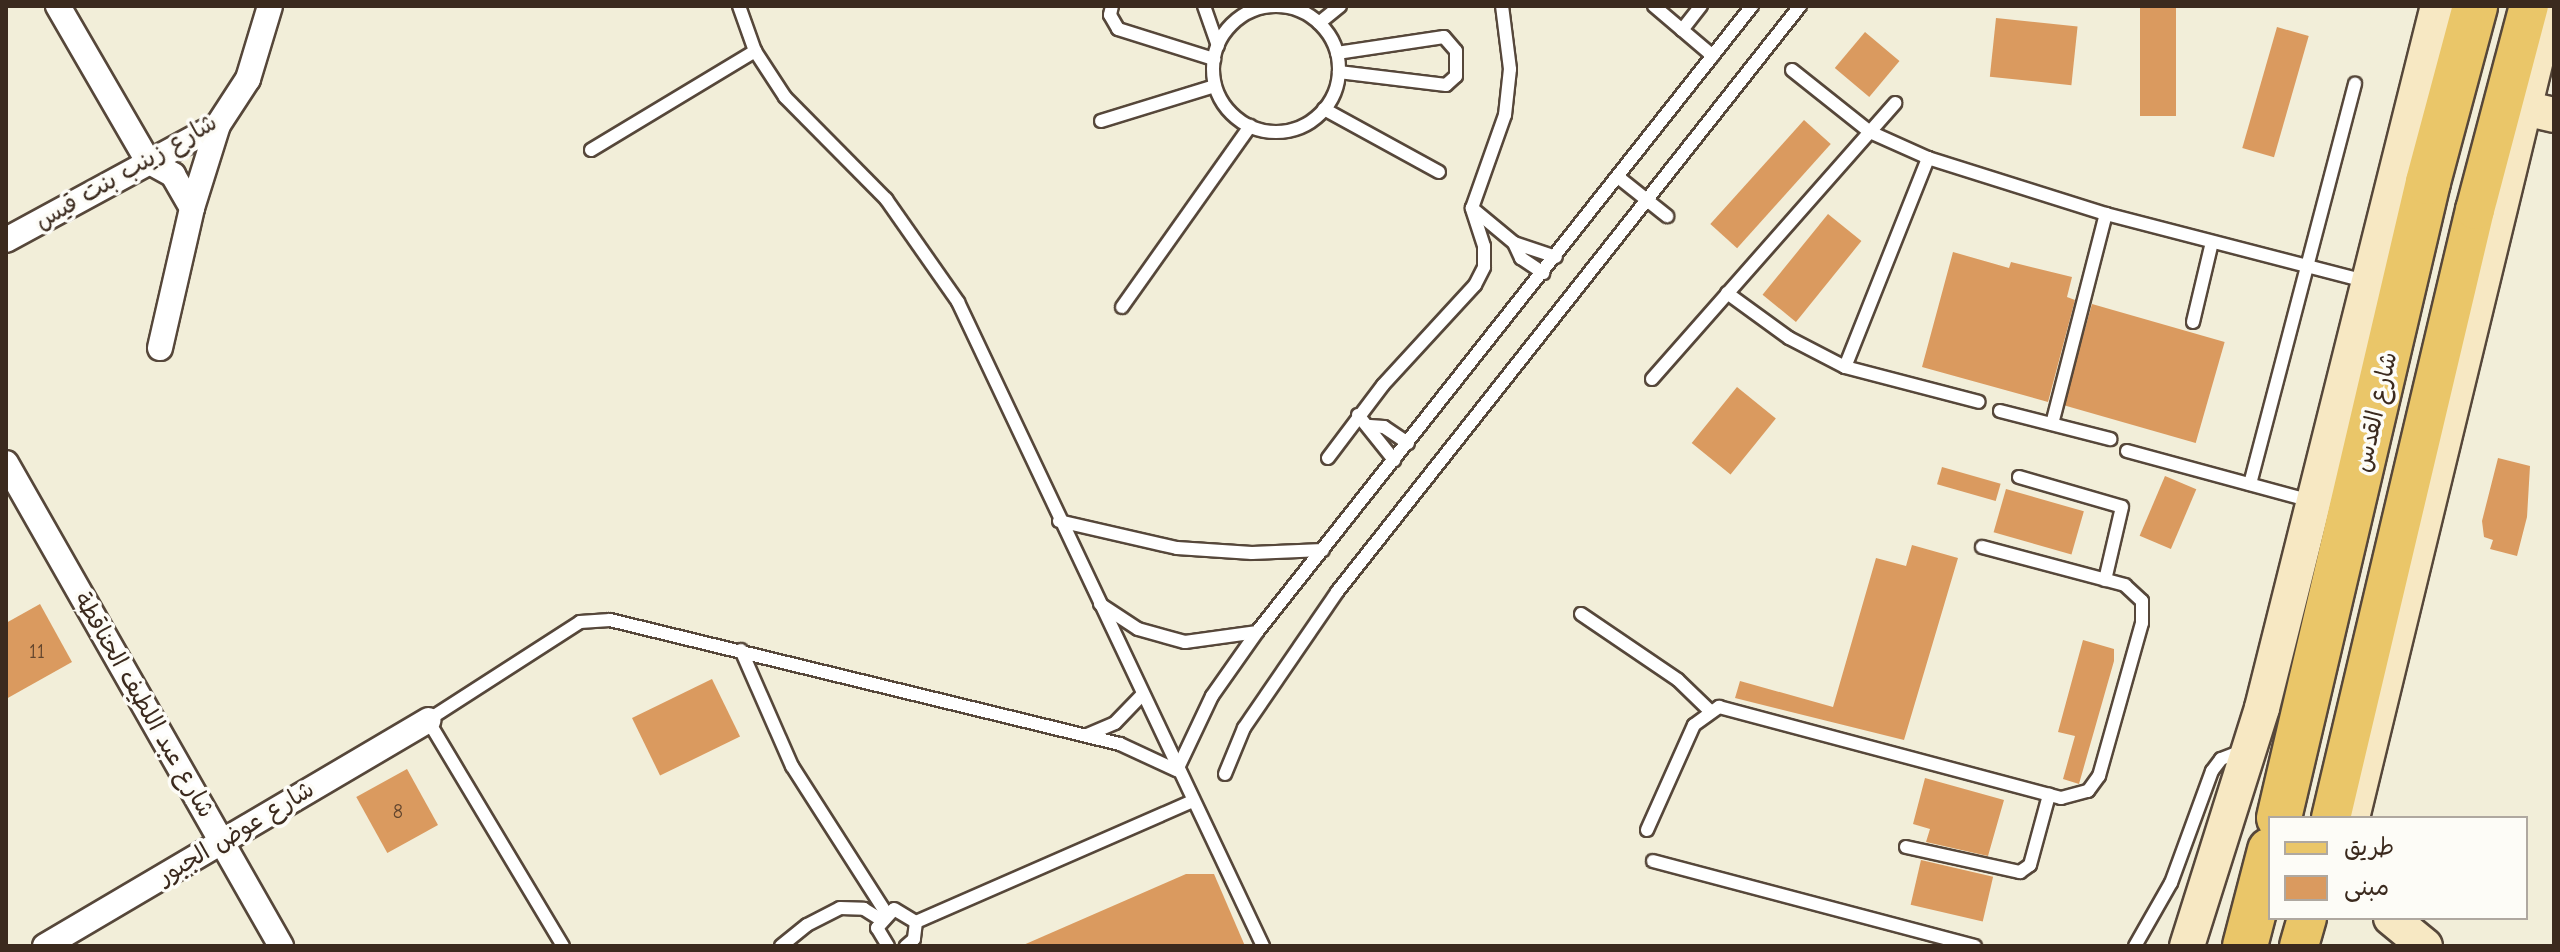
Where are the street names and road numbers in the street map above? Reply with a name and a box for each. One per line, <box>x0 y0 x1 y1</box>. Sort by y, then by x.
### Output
street label: شارع زينب بنت قيس <box>30 108 222 236</box>
street label: شارع القدس <box>2348 349 2404 475</box>
street label: شارع عبد اللطيف الحناقطة <box>68 587 220 823</box>
street label: شارع عوض الجبور <box>153 775 319 891</box>

